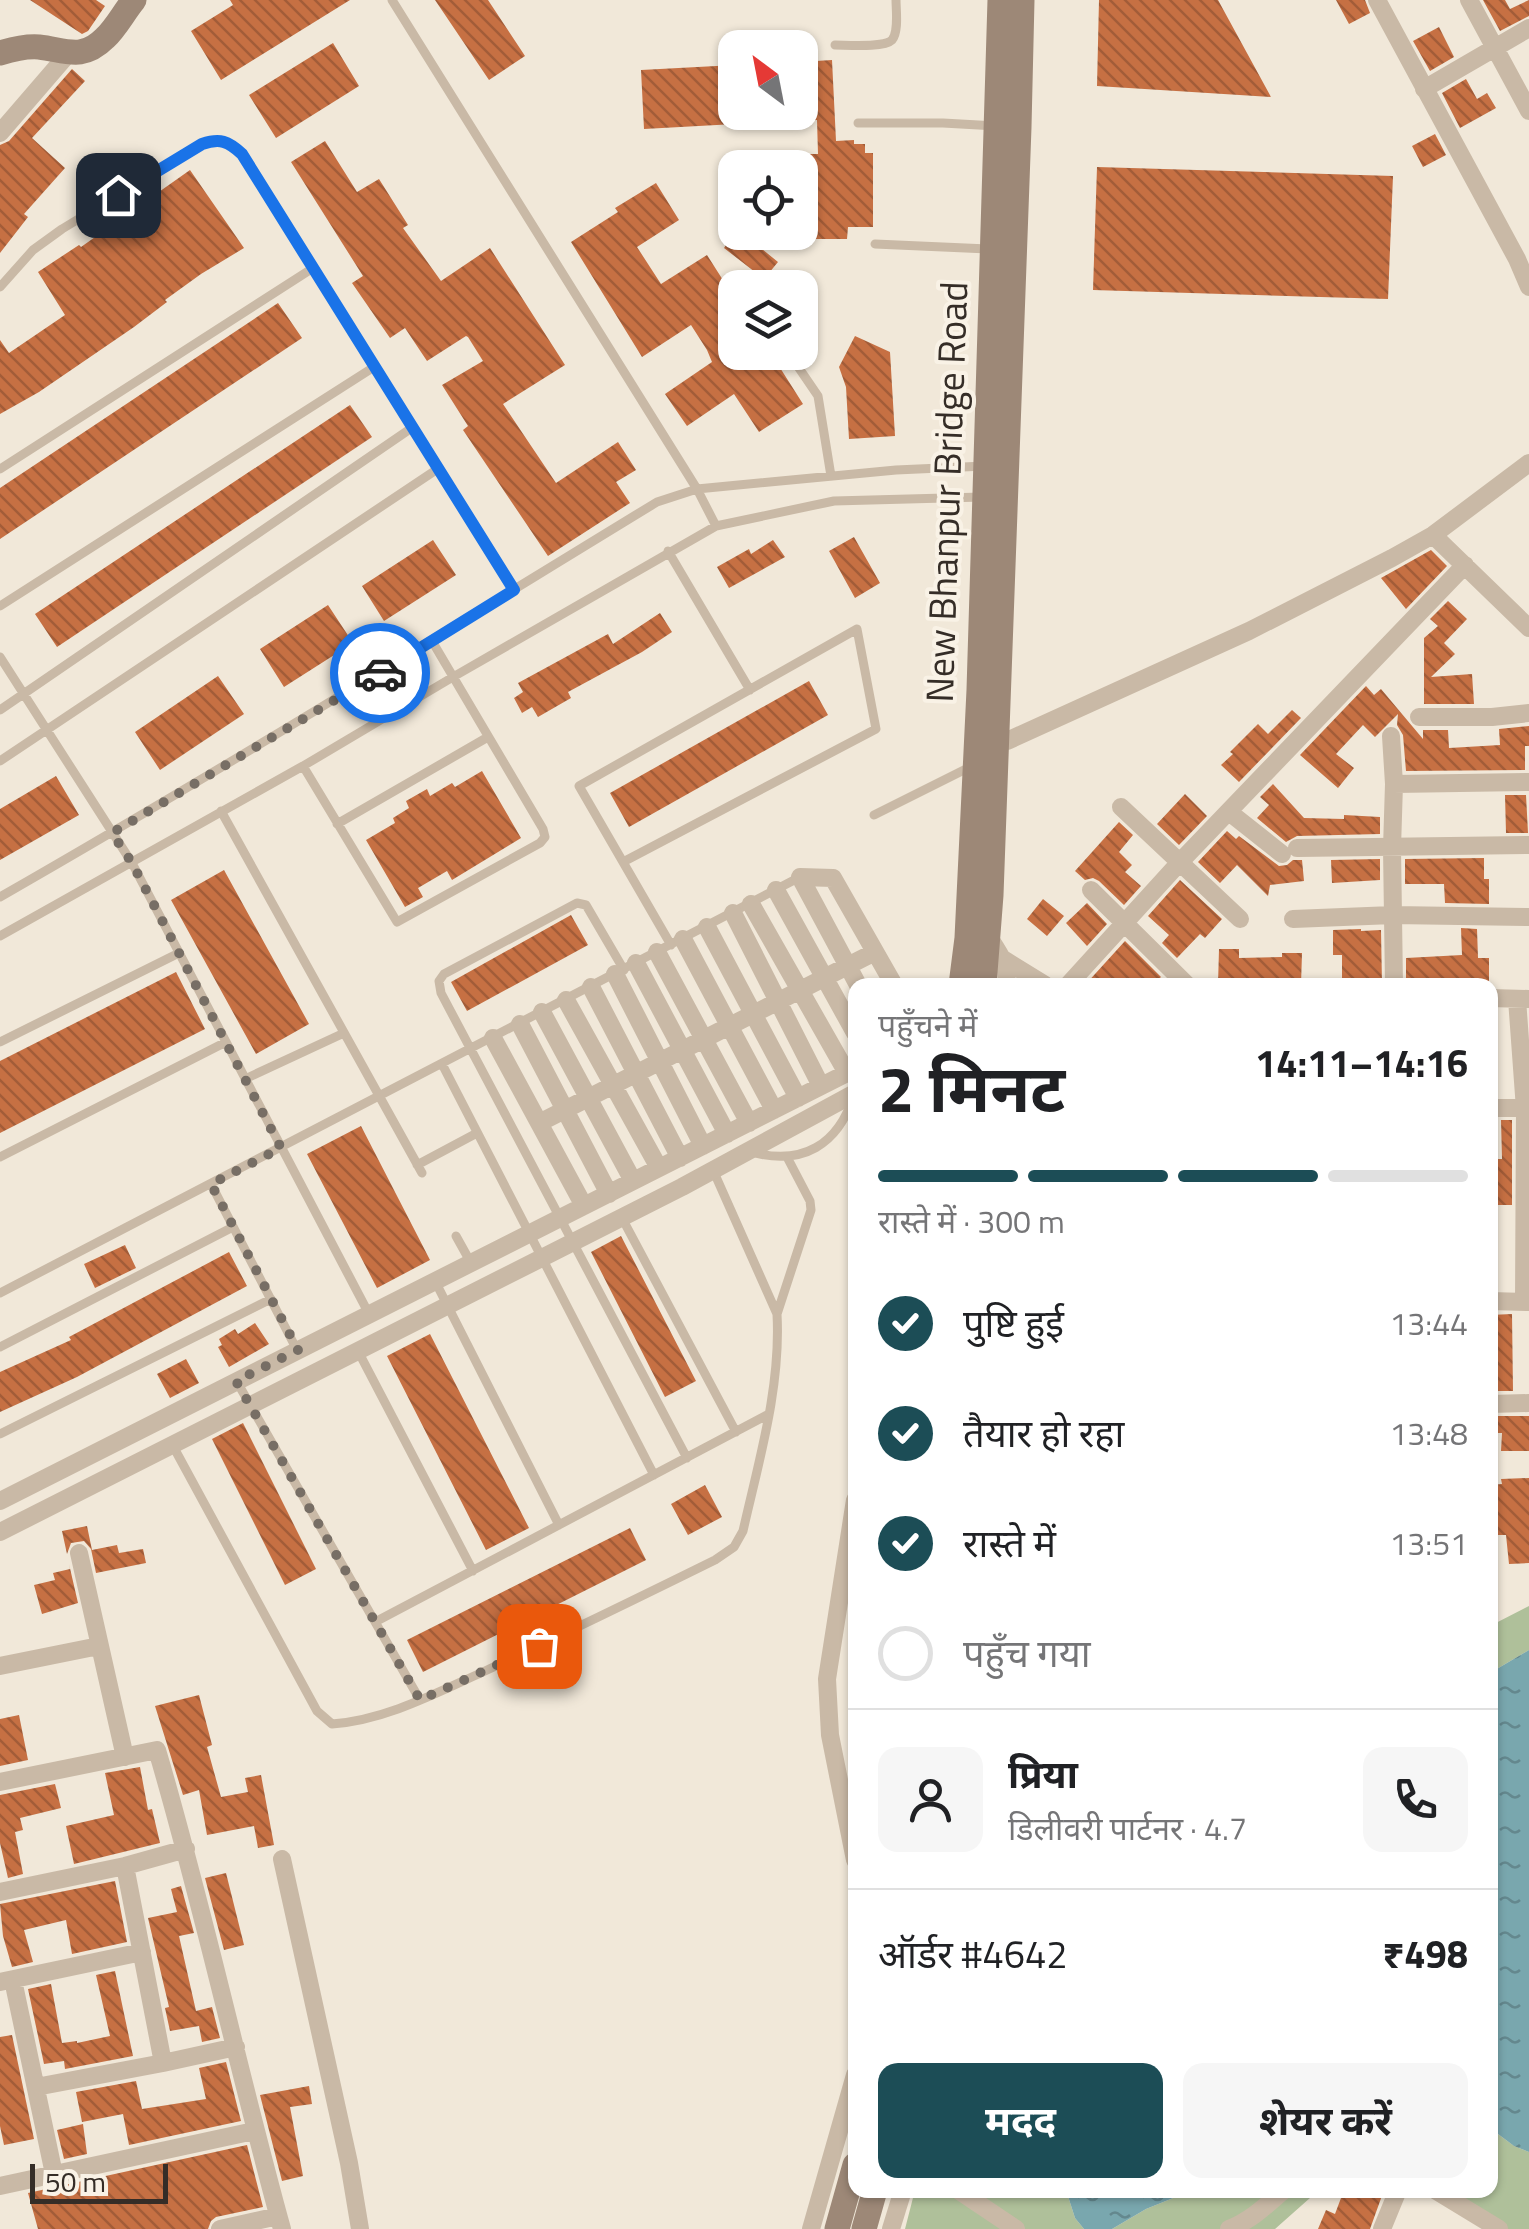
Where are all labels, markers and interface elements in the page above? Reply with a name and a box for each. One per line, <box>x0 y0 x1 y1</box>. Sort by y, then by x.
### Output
north arrow <box>718 30 818 130</box>
map controls <box>718 30 818 370</box>
button: locate <box>718 150 818 250</box>
pin <box>76 153 161 238</box>
icon: home <box>91 168 146 223</box>
button: layers <box>718 270 818 370</box>
street label: New Bhanpur Bridge Road <box>910 281 982 703</box>
courier <box>330 623 430 723</box>
icon: car <box>353 646 408 701</box>
text: पहुँचने में <box>878 1001 977 1049</box>
text: 14:11–14:16 <box>1255 1034 1468 1092</box>
text: 2 मिनट <box>878 1038 1065 1137</box>
text: रास्ते में · 300 m <box>878 1197 1065 1245</box>
text: पुष्टि हुई <box>963 1294 1064 1352</box>
icon: check <box>878 1296 933 1351</box>
text: 13:44 <box>1389 1299 1468 1347</box>
text: तैयार हो रहा <box>963 1404 1124 1462</box>
icon: check <box>878 1406 933 1461</box>
text: 13:48 <box>1389 1409 1468 1457</box>
text: रास्ते में <box>963 1514 1056 1572</box>
icon: check <box>878 1516 933 1571</box>
text: 13:51 <box>1389 1519 1468 1567</box>
pin <box>497 1604 582 1689</box>
icon: bag <box>512 1619 567 1674</box>
text: पहुँच गया <box>963 1624 1091 1682</box>
text: प्रिया <box>1008 1745 1078 1803</box>
button: person <box>878 1747 983 1852</box>
button: phone <box>1363 1747 1468 1852</box>
text: डिलीवरी पार्टनर · 4.7 <box>1008 1804 1247 1852</box>
text: ऑर्डर #4642 <box>878 1925 1068 1983</box>
text: ₹498 <box>1382 1925 1468 1983</box>
button: मदद <box>878 2063 1163 2178</box>
button: शेयर करें <box>1183 2063 1468 2178</box>
scale bar <box>30 2159 168 2204</box>
text: 50 m <box>45 2160 106 2203</box>

